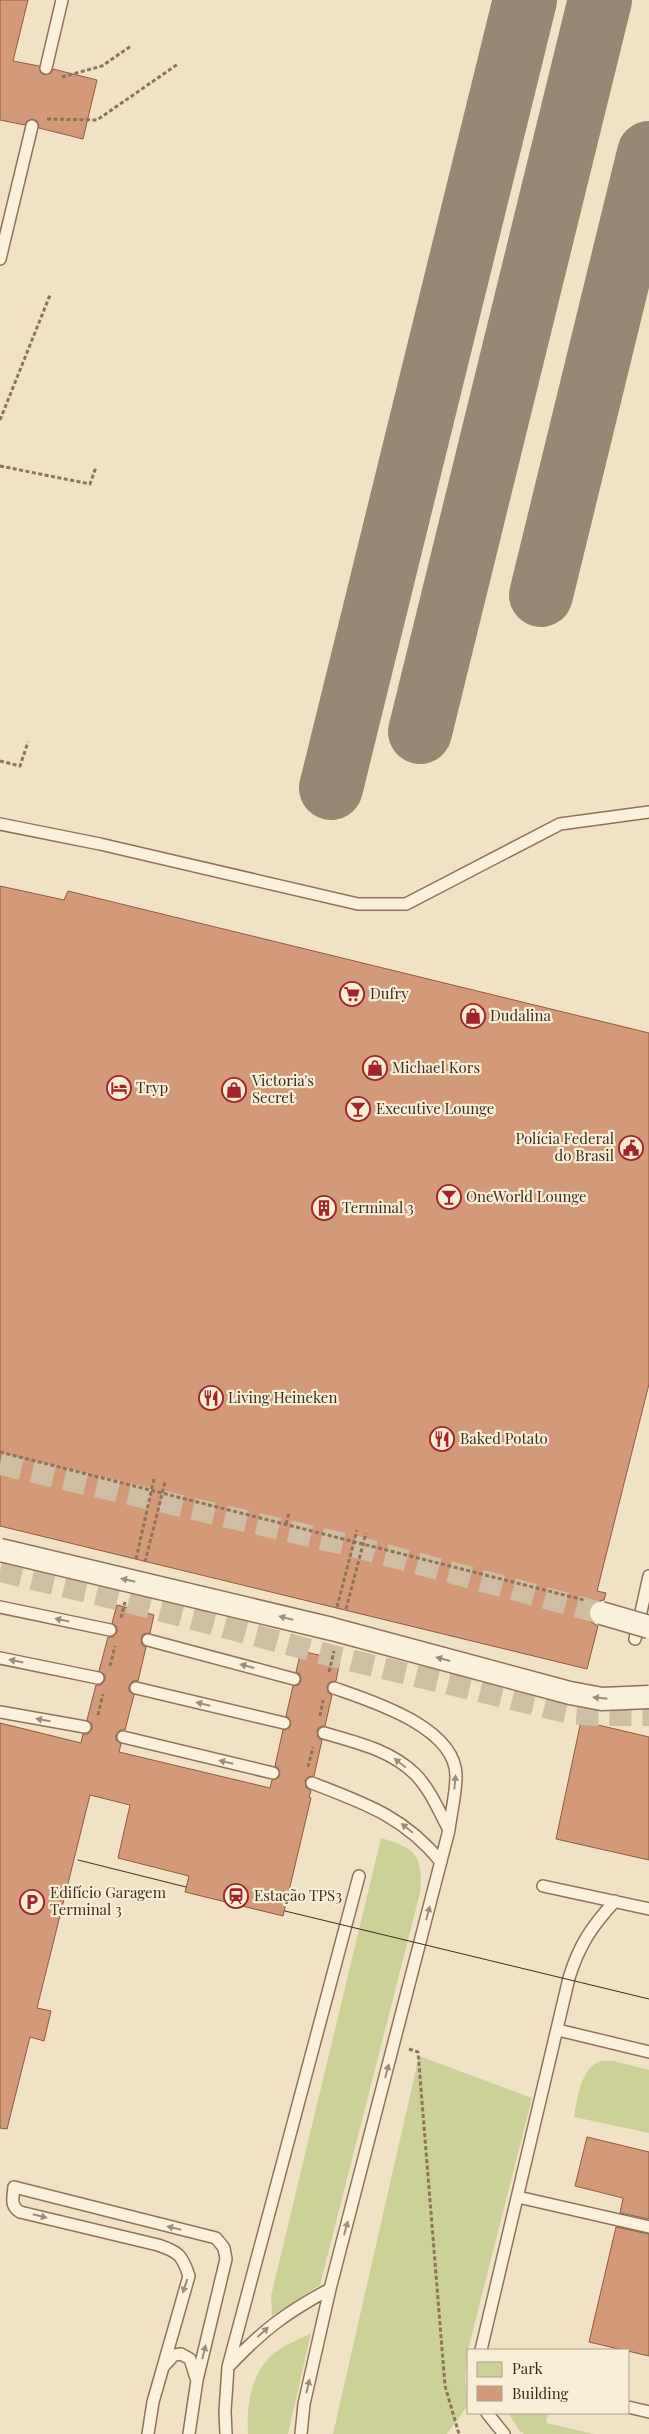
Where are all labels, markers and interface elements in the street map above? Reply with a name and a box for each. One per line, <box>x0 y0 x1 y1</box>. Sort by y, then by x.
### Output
supermarket icon: Dufry <box>339 981 365 1007</box>
place label: Dufry <box>370 983 409 1003</box>
shop icon: Dudalina <box>460 1003 486 1029</box>
place label: Dudalina <box>490 1005 551 1025</box>
shop icon: Michael Kors <box>362 1055 388 1081</box>
place label: Michael Kors <box>392 1057 480 1077</box>
place label: Victoria's Secret <box>251 1070 314 1107</box>
hotel icon: Tryp <box>106 1075 132 1101</box>
place label: Tryp <box>136 1077 169 1097</box>
shop icon: Victoria's Secret <box>221 1077 247 1103</box>
bar icon: Executive Lounge <box>345 1096 371 1122</box>
place label: Executive Lounge <box>376 1098 494 1118</box>
place label: Polícia Federal do Brasil <box>515 1128 614 1165</box>
public building icon: Polícia Federal do Brasil <box>618 1135 644 1161</box>
bar icon: OneWorld Lounge <box>436 1184 462 1210</box>
place label: OneWorld Lounge <box>466 1186 587 1206</box>
building icon: Terminal 3 <box>311 1195 337 1221</box>
place label: Terminal 3 <box>342 1197 414 1217</box>
restaurant icon: Living Heineken <box>198 1385 224 1411</box>
place label: Living Heineken <box>228 1387 337 1407</box>
restaurant icon: Baked Potato <box>429 1426 455 1452</box>
place label: Baked Potato <box>460 1428 548 1448</box>
one-way arrow <box>120 1576 135 1584</box>
one-way arrow <box>278 1614 293 1622</box>
one-way arrow <box>55 1616 70 1624</box>
one-way arrow <box>435 1655 450 1663</box>
one-way arrow <box>8 1657 23 1665</box>
one-way arrow <box>240 1662 255 1670</box>
one-way arrow <box>592 1693 608 1701</box>
one-way arrow <box>195 1699 210 1707</box>
one-way arrow <box>34 1715 50 1723</box>
one-way arrow <box>218 1758 233 1766</box>
one-way arrow <box>394 1758 407 1769</box>
one-way arrow <box>451 1774 459 1790</box>
one-way arrow <box>401 1822 414 1833</box>
place label: Edifício Garagem Terminal 3 <box>50 1882 167 1919</box>
station icon: Estação TPS3 <box>223 1883 249 1909</box>
place label: Estação TPS3 <box>254 1885 342 1905</box>
parking icon: Edifício Garagem Terminal 3 <box>19 1889 45 1915</box>
one-way arrow <box>424 1906 432 1921</box>
one-way arrow <box>383 2063 391 2078</box>
one-way arrow <box>32 2213 47 2221</box>
one-way arrow <box>342 2220 350 2235</box>
one-way arrow <box>166 2223 181 2231</box>
one-way arrow <box>181 2279 189 2294</box>
one-way arrow <box>256 2326 268 2338</box>
one-way arrow <box>200 2344 208 2359</box>
legend <box>467 2349 629 2414</box>
text: Park <box>512 2358 544 2378</box>
one-way arrow <box>304 2378 312 2393</box>
text: Building <box>512 2383 569 2403</box>

